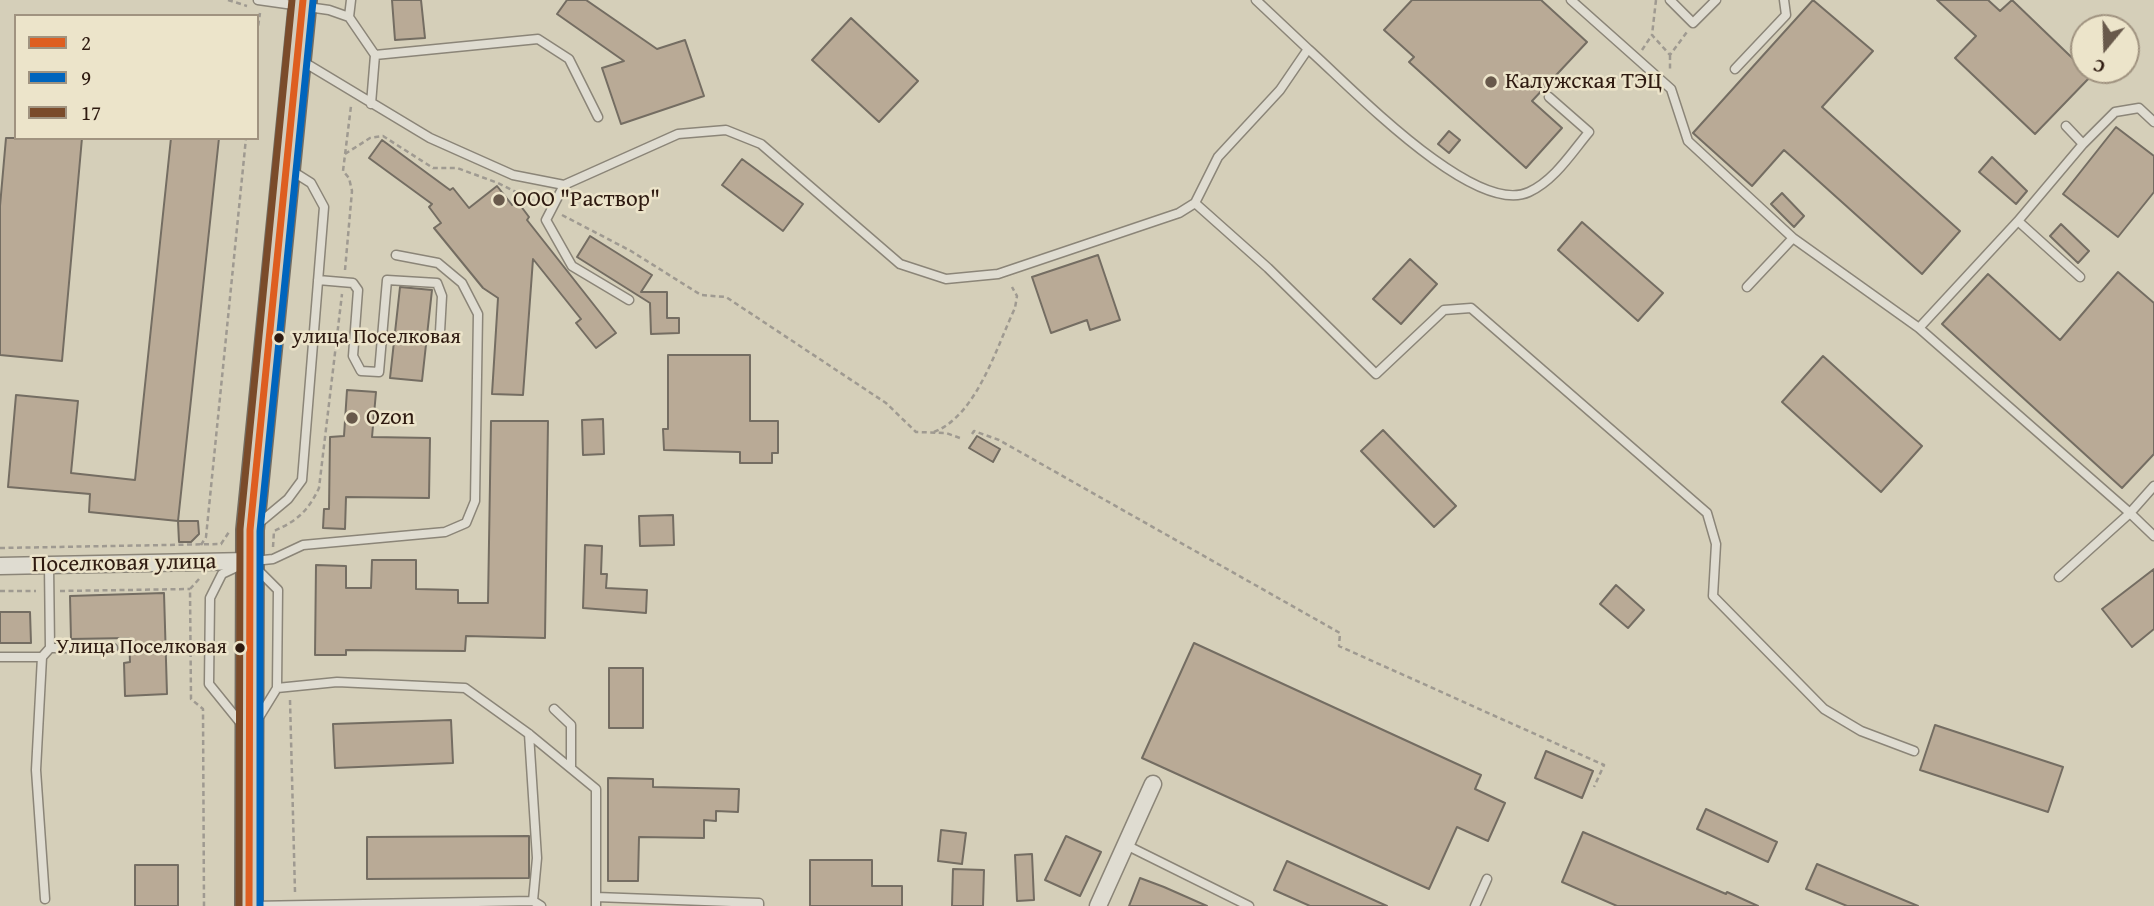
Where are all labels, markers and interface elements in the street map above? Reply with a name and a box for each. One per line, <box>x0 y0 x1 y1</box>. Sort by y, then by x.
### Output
legend <box>14 14 259 140</box>
north arrow <box>2070 14 2140 84</box>
text: 2 <box>81 27 91 58</box>
text: С <box>2089 52 2108 82</box>
text: 9 <box>81 62 91 93</box>
place label: Калужская ТЭЦ <box>1505 68 1662 96</box>
marker: Калужская ТЭЦ <box>1483 74 1499 90</box>
text: 17 <box>81 97 101 128</box>
place label: ООО "Раствор" <box>513 186 660 214</box>
marker: ООО "Раствор" <box>491 192 507 208</box>
place label: улица Поселковая <box>292 325 461 351</box>
marker: улица Поселковая <box>272 331 286 345</box>
place label: Ozon <box>366 404 415 432</box>
marker: Ozon <box>344 410 360 426</box>
street label: Поселковая улица <box>31 549 217 579</box>
place label: Улица Поселковая <box>56 635 227 661</box>
marker: Улица Поселковая <box>233 641 247 655</box>

